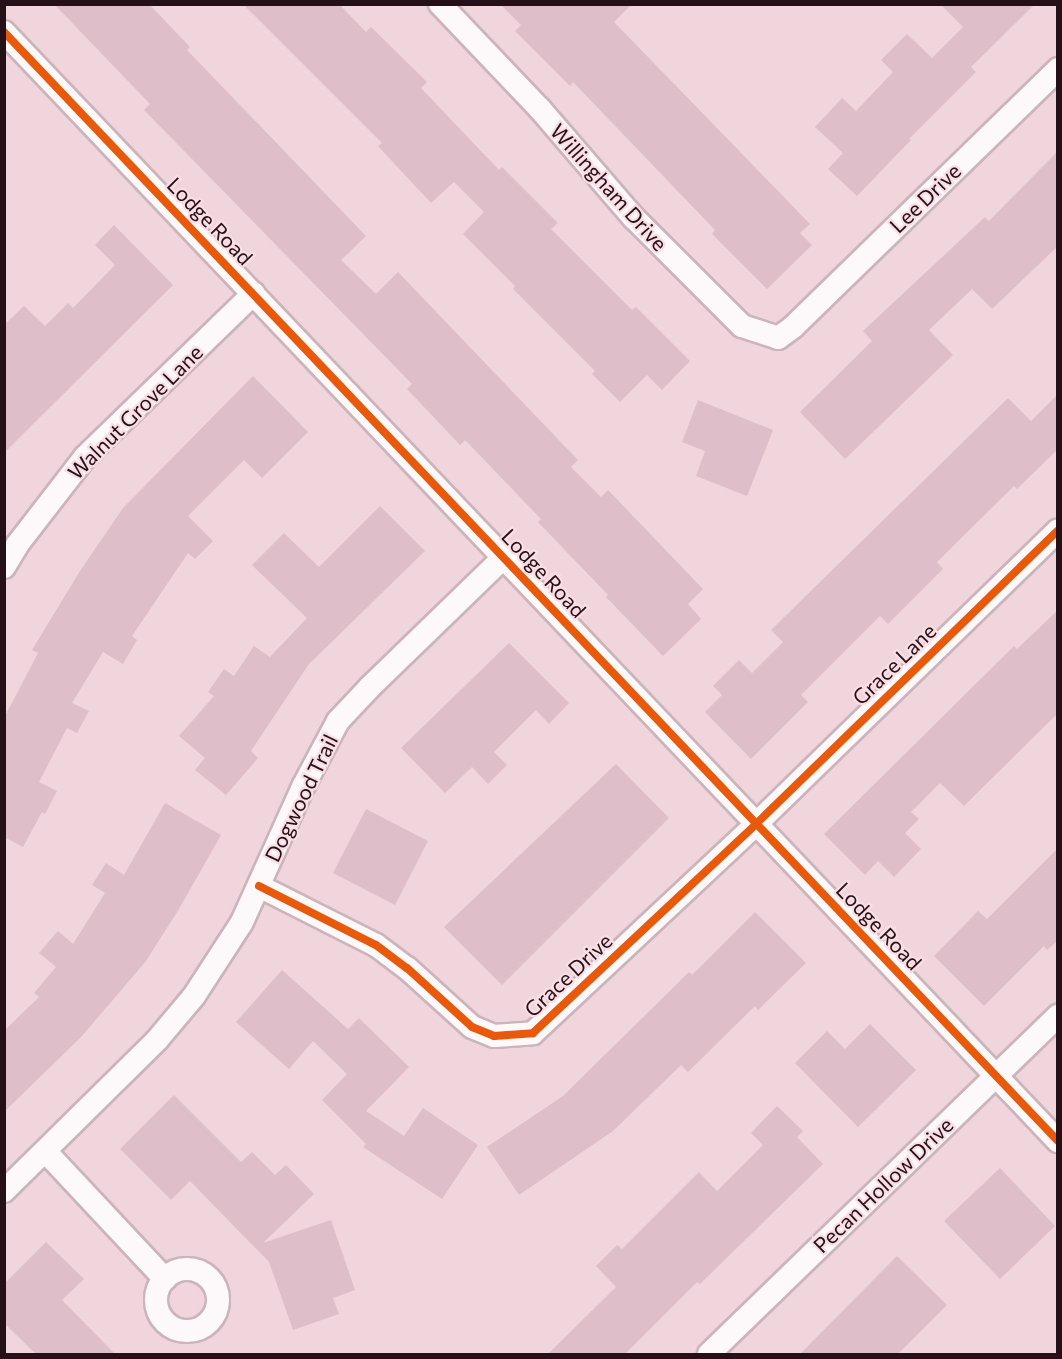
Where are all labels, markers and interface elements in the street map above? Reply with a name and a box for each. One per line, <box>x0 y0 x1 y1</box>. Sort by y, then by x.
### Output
street label: Willingham Drive <box>545 118 673 256</box>
street label: Lee Drive <box>884 158 966 238</box>
street label: Lodge Road <box>162 172 258 270</box>
street label: Walnut Grove Lane <box>62 339 208 485</box>
street label: Lodge Road <box>497 523 591 623</box>
street label: Grace Lane <box>847 618 941 710</box>
street label: Dogwood Trail <box>259 730 343 866</box>
street label: Lodge Road <box>831 877 927 975</box>
street label: Grace Drive <box>519 928 617 1022</box>
street label: Pecan Hollow Drive <box>808 1112 958 1258</box>

